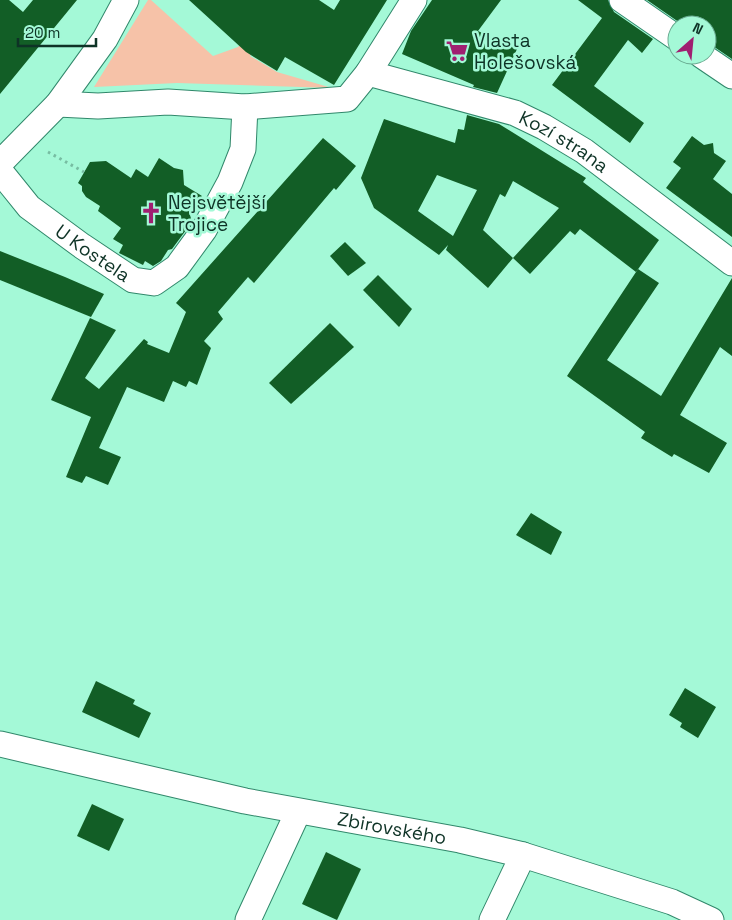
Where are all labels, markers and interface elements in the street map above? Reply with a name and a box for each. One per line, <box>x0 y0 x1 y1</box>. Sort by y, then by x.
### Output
scale bar <box>18 15 95 47</box>
north arrow <box>667 15 717 65</box>
text: N <box>690 18 706 39</box>
text: 20 m <box>25 23 60 42</box>
place label: Vlasta Holešovská <box>474 28 576 75</box>
supermarket icon: Vlasta Holešovská <box>444 38 470 64</box>
street label: Kozí strana <box>515 104 614 178</box>
place label: Nejsvětější Trojice <box>168 190 266 237</box>
church icon: Nejsvětější Trojice <box>138 200 164 226</box>
street label: U Kostela <box>51 218 135 287</box>
street label: Zbirovského <box>335 806 449 850</box>

